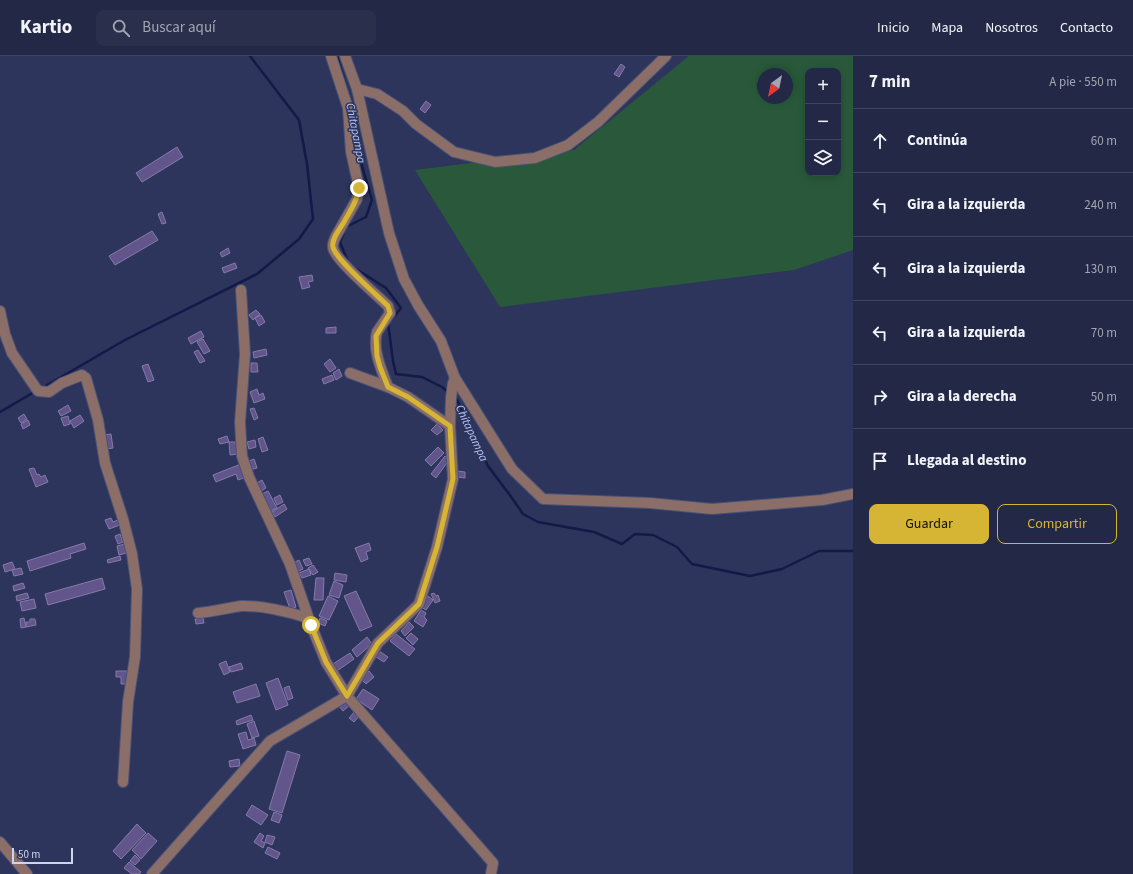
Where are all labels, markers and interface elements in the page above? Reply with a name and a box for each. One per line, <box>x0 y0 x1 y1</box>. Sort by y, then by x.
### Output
search box <box>96 10 376 46</box>
text: Kartio <box>20 14 72 41</box>
icon: search <box>110 17 132 39</box>
text: Buscar aquí <box>142 17 216 38</box>
text: Inicio <box>877 18 909 38</box>
text: Mapa <box>931 18 963 38</box>
text: Nosotros <box>985 18 1038 38</box>
text: Contacto <box>1060 18 1113 38</box>
north arrow <box>757 68 793 104</box>
map controls <box>805 68 841 176</box>
button: + <box>805 68 841 104</box>
text: 7 min <box>869 70 910 94</box>
text: A pie · 550 m <box>1049 73 1117 91</box>
water label: Chitapampa <box>341 101 370 165</box>
button: − <box>805 104 841 140</box>
icon: ahead <box>869 130 891 152</box>
text: Continúa <box>907 130 968 151</box>
text: 60 m <box>1091 132 1117 150</box>
button: layers <box>805 140 841 176</box>
route end <box>350 179 368 197</box>
icon: left <box>869 194 891 216</box>
text: Gira a la izquierda <box>907 194 1026 215</box>
text: 240 m <box>1084 196 1117 214</box>
icon: left <box>869 258 891 280</box>
text: Gira a la izquierda <box>907 258 1026 279</box>
text: 130 m <box>1084 260 1117 278</box>
icon: left <box>869 322 891 344</box>
text: Gira a la izquierda <box>907 322 1026 343</box>
text: 70 m <box>1091 324 1117 342</box>
icon: right <box>869 386 891 408</box>
text: Gira a la derecha <box>907 386 1017 407</box>
text: 50 m <box>1091 388 1117 406</box>
water label: Chitapampa <box>451 402 492 465</box>
icon: arrive <box>869 450 891 472</box>
text: Llegada al destino <box>907 450 1027 471</box>
button: Guardar <box>869 504 989 544</box>
button: Compartir <box>997 504 1117 544</box>
route start <box>302 616 320 634</box>
scale bar <box>12 846 73 865</box>
text: 50 m <box>18 847 40 862</box>

